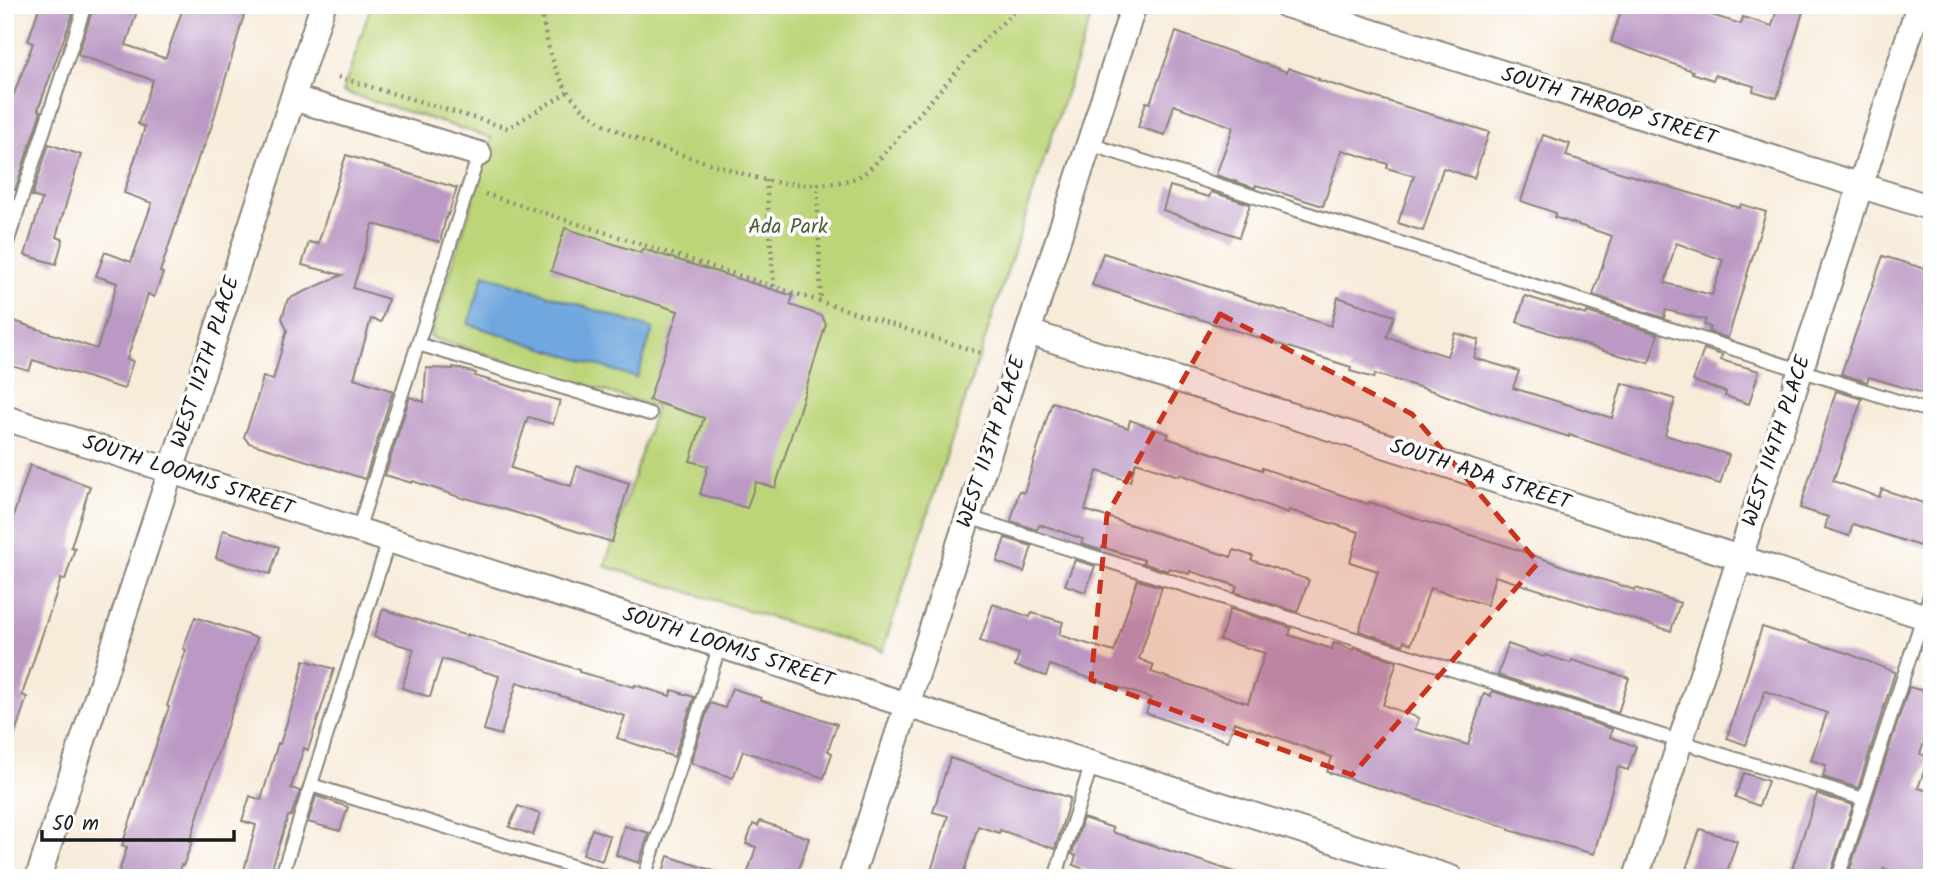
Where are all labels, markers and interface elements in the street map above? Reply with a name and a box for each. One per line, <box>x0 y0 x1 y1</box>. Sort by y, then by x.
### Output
street label: SOUTH THROOP STREET <box>1497 58 1723 156</box>
park label: Ada Park <box>748 211 828 244</box>
street label: WEST 112TH PLACE <box>163 271 250 452</box>
street label: WEST 114TH PLACE <box>1734 350 1820 531</box>
street label: WEST 113TH PLACE <box>949 351 1036 532</box>
street label: SOUTH LOOMIS STREET <box>78 426 300 526</box>
street label: SOUTH ADA STREET <box>1385 430 1576 520</box>
street label: SOUTH LOOMIS STREET <box>618 598 840 698</box>
scale bar <box>42 799 234 843</box>
text: 50 m <box>52 808 99 841</box>

